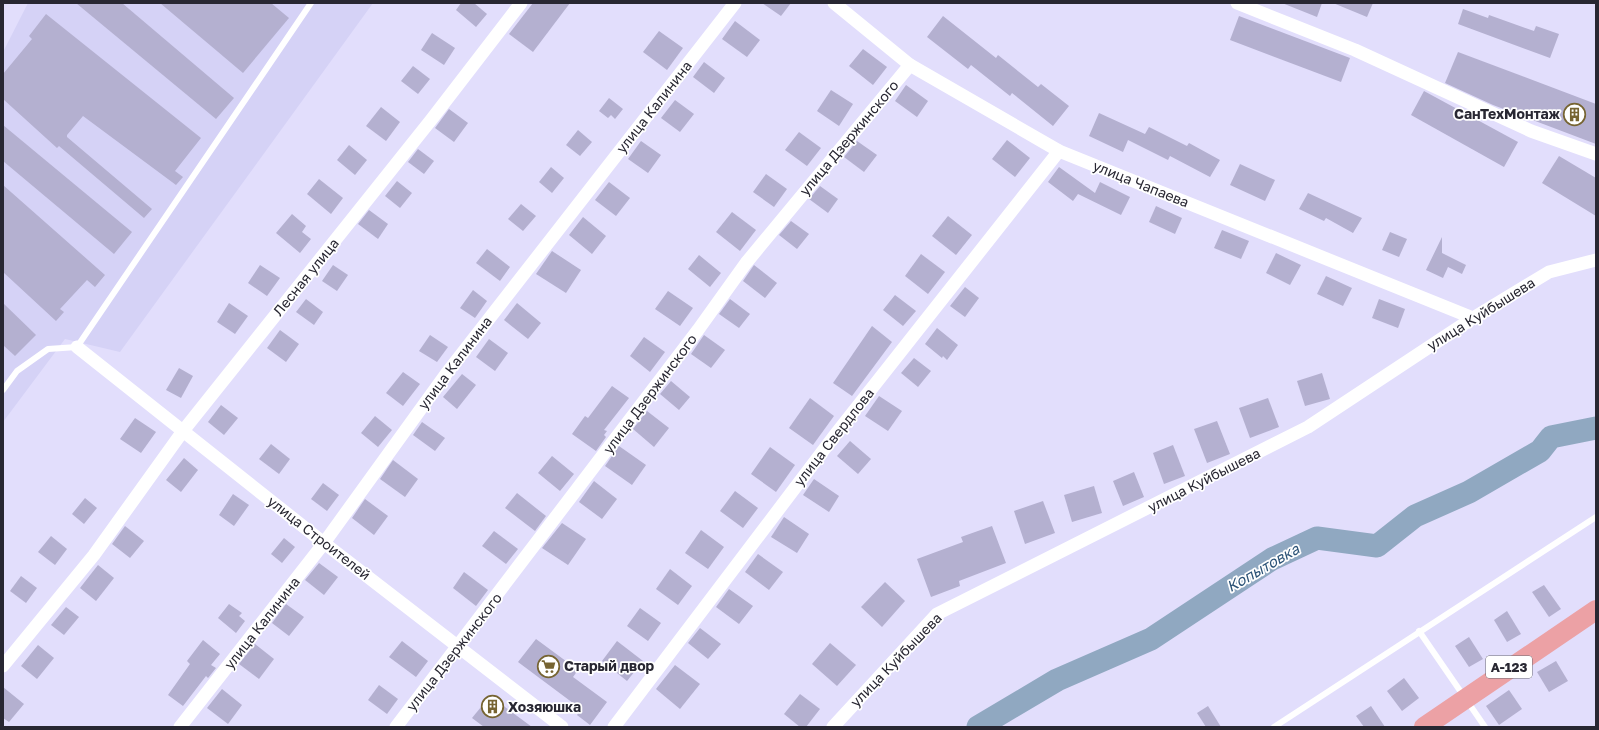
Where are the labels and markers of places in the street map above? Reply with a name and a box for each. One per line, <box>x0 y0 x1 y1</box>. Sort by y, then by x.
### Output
building icon: СанТехМонтаж <box>1562 101 1588 127</box>
place label: СанТехМонтаж <box>1454 105 1561 122</box>
supermarket icon: Старый двор <box>535 653 561 679</box>
place label: Старый двор <box>564 657 655 674</box>
building icon: Хозяюшка <box>480 694 506 720</box>
place label: Хозяюшка <box>508 698 581 715</box>

